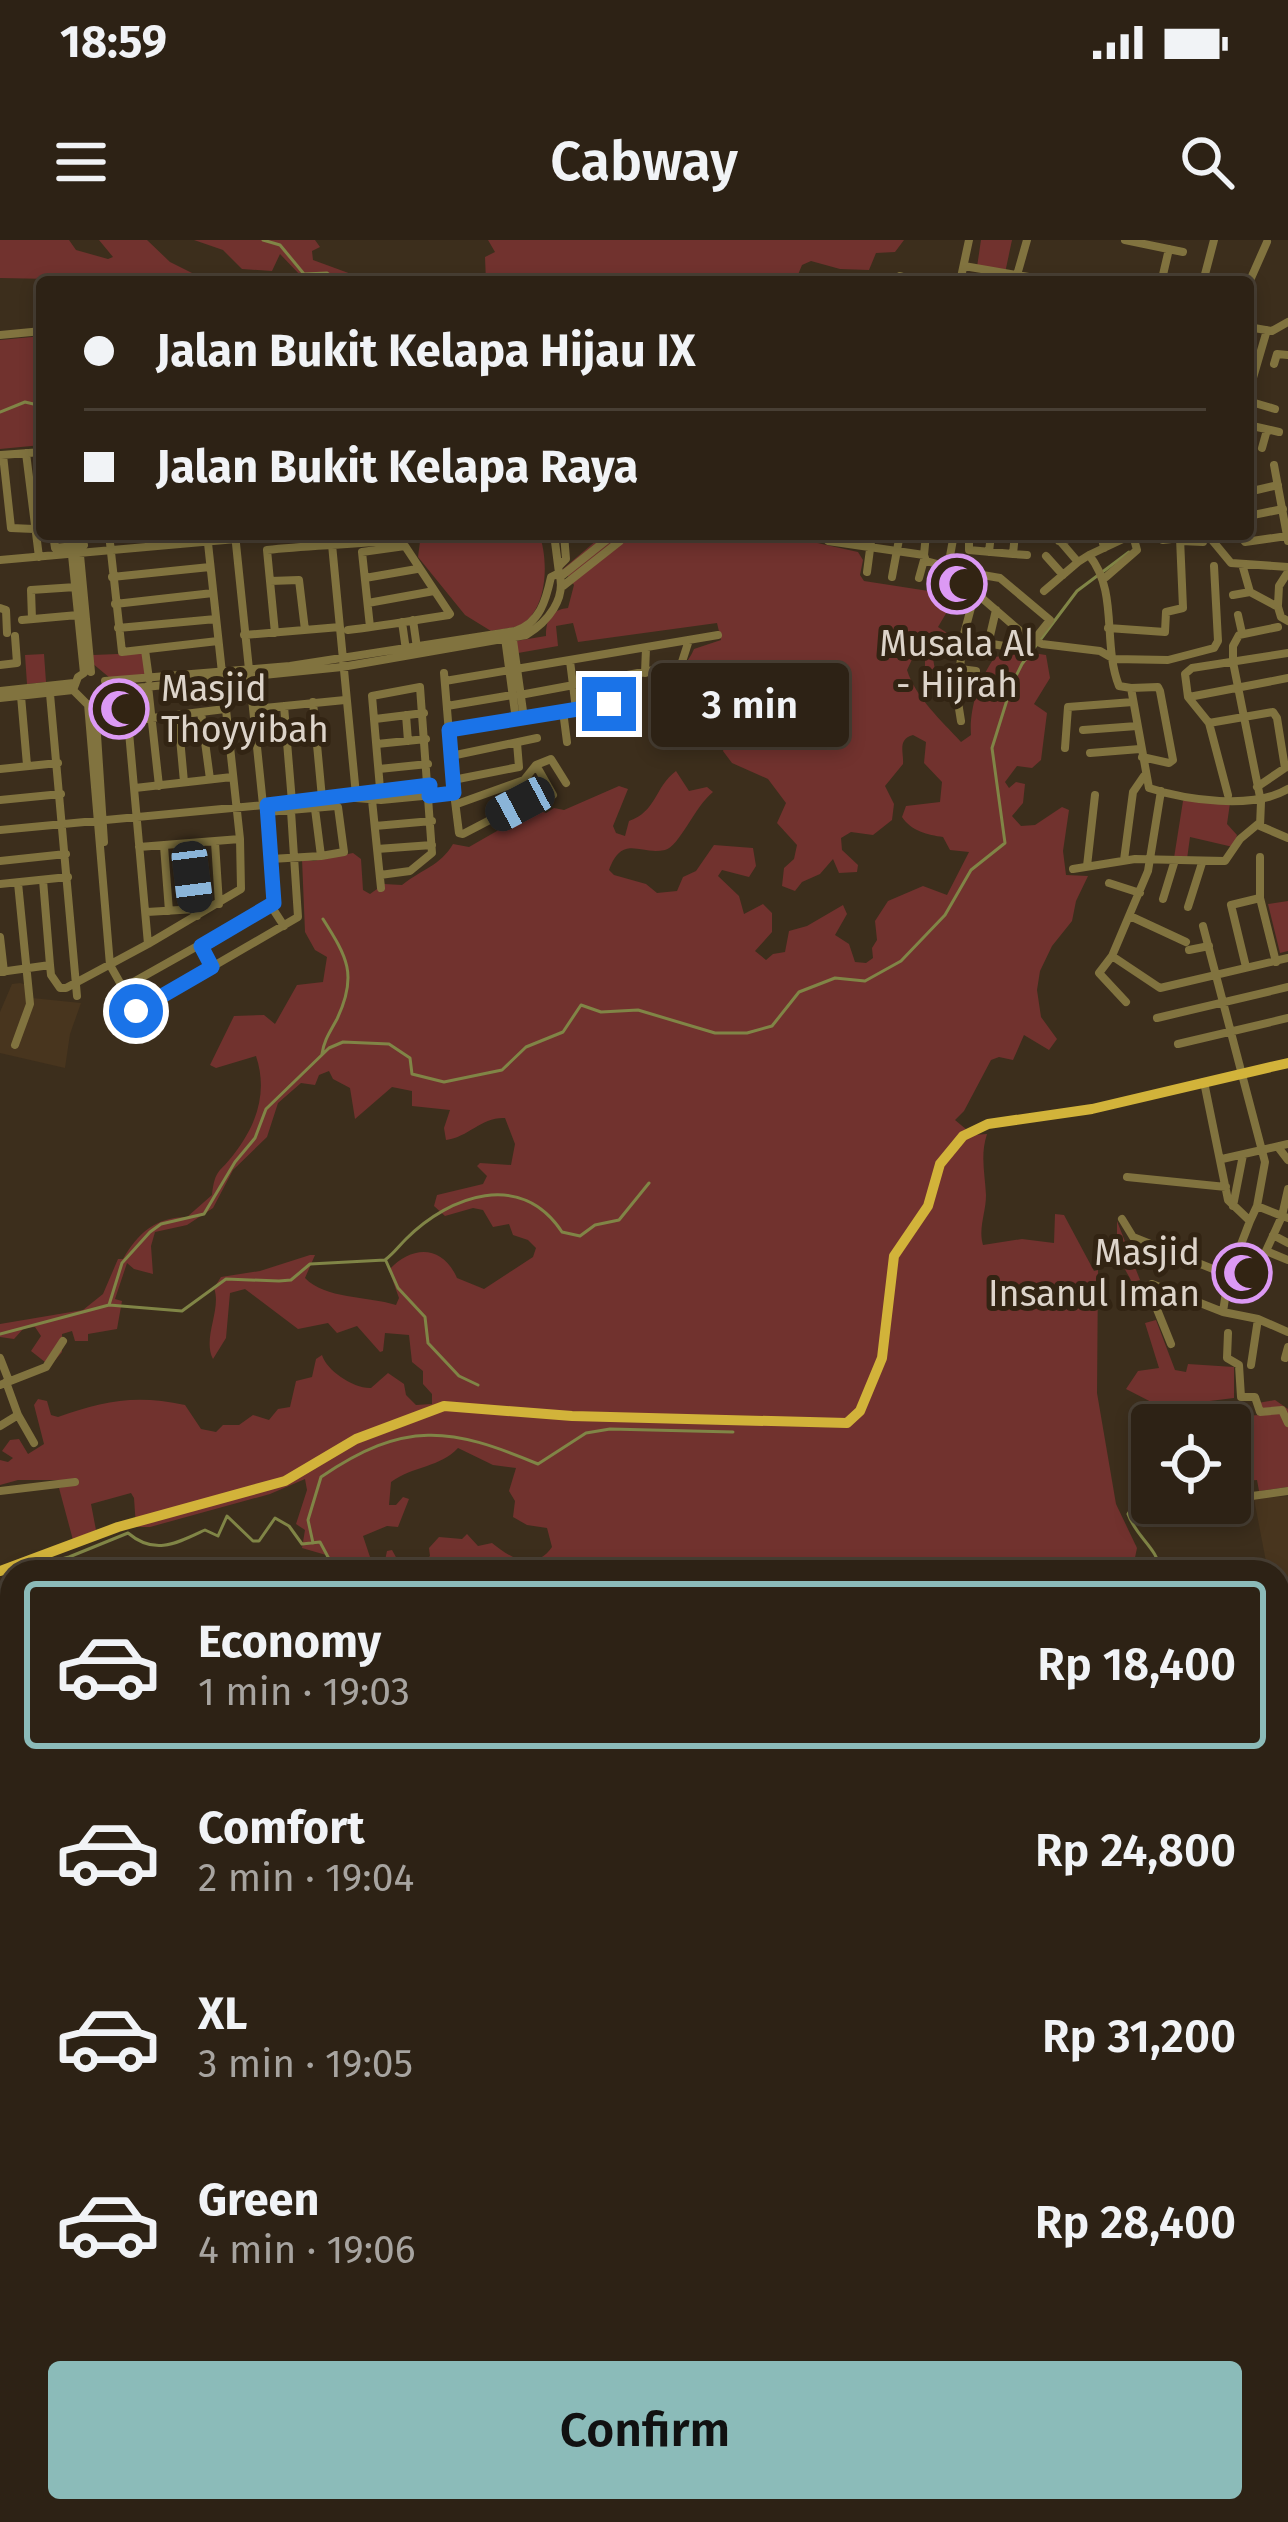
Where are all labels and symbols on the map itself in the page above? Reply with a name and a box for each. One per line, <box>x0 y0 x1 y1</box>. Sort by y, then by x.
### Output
mosque icon: Musala Al - Hijrah <box>926 553 988 615</box>
place label: Musala Al - Hijrah <box>879 622 1035 707</box>
callout: 3 min <box>651 662 849 746</box>
place label: Masjid Thoyyibah <box>161 667 329 752</box>
route end <box>582 677 636 731</box>
mosque icon: Masjid Thoyyibah <box>88 678 150 740</box>
car <box>480 771 560 837</box>
car <box>170 839 214 915</box>
route start <box>109 984 163 1038</box>
place label: Masjid Insanul Iman <box>988 1231 1200 1316</box>
mosque icon: Masjid Insanul Iman <box>1211 1242 1273 1304</box>

